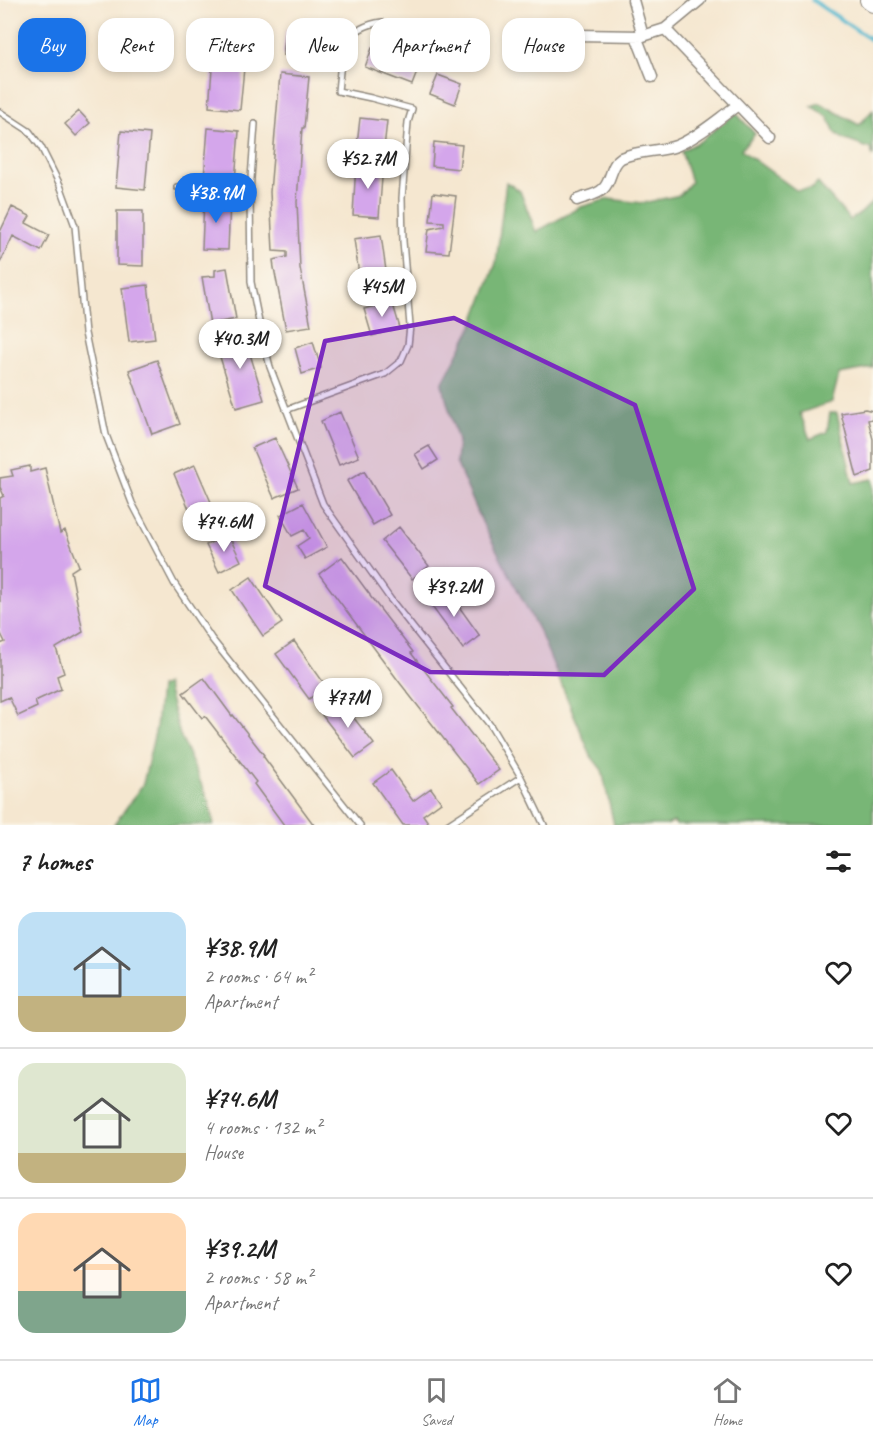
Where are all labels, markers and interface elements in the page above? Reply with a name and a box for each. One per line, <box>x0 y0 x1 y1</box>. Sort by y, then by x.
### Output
chip: Buy <box>18 18 86 72</box>
chip: Rent <box>98 18 174 72</box>
chip: Filters <box>186 18 274 72</box>
chip: New <box>286 18 358 72</box>
chip: Apartment <box>370 18 490 72</box>
chip: House <box>502 18 585 72</box>
pin: ¥52.7M <box>319 139 417 190</box>
text: ¥52.7M <box>341 146 395 171</box>
pin: ¥38.9M <box>167 173 265 224</box>
text: ¥38.9M <box>189 180 243 205</box>
pin: ¥45M <box>346 267 418 318</box>
text: ¥45M <box>361 274 403 299</box>
pin: ¥40.3M <box>191 319 289 370</box>
text: ¥40.3M <box>213 326 267 351</box>
pin: ¥74.6M <box>175 502 273 553</box>
text: ¥74.6M <box>197 509 251 534</box>
pin: ¥39.2M <box>405 567 503 618</box>
text: ¥39.2M <box>427 574 481 599</box>
pin: ¥77M <box>312 678 384 729</box>
text: ¥77M <box>327 685 369 710</box>
text: 7 homes <box>18 845 91 878</box>
icon: filters <box>822 845 855 878</box>
text: ¥38.9M <box>204 931 275 964</box>
icon: home <box>66 936 138 1008</box>
icon: heart <box>822 956 855 989</box>
text: 2 rooms · 64 m² <box>204 964 312 989</box>
text: Apartment <box>204 989 277 1014</box>
text: ¥74.6M <box>204 1082 275 1115</box>
icon: home <box>66 1087 138 1159</box>
icon: heart <box>822 1107 855 1140</box>
text: 4 rooms · 132 m² <box>204 1115 321 1140</box>
text: House <box>204 1140 243 1165</box>
text: ¥39.2M <box>204 1232 275 1265</box>
icon: home <box>66 1237 138 1309</box>
icon: heart <box>822 1257 855 1290</box>
text: 2 rooms · 58 m² <box>204 1265 312 1290</box>
text: Apartment <box>204 1290 277 1315</box>
tab: Map <box>129 1374 162 1430</box>
tab: Saved <box>420 1374 453 1430</box>
tab: Home <box>711 1374 744 1430</box>

